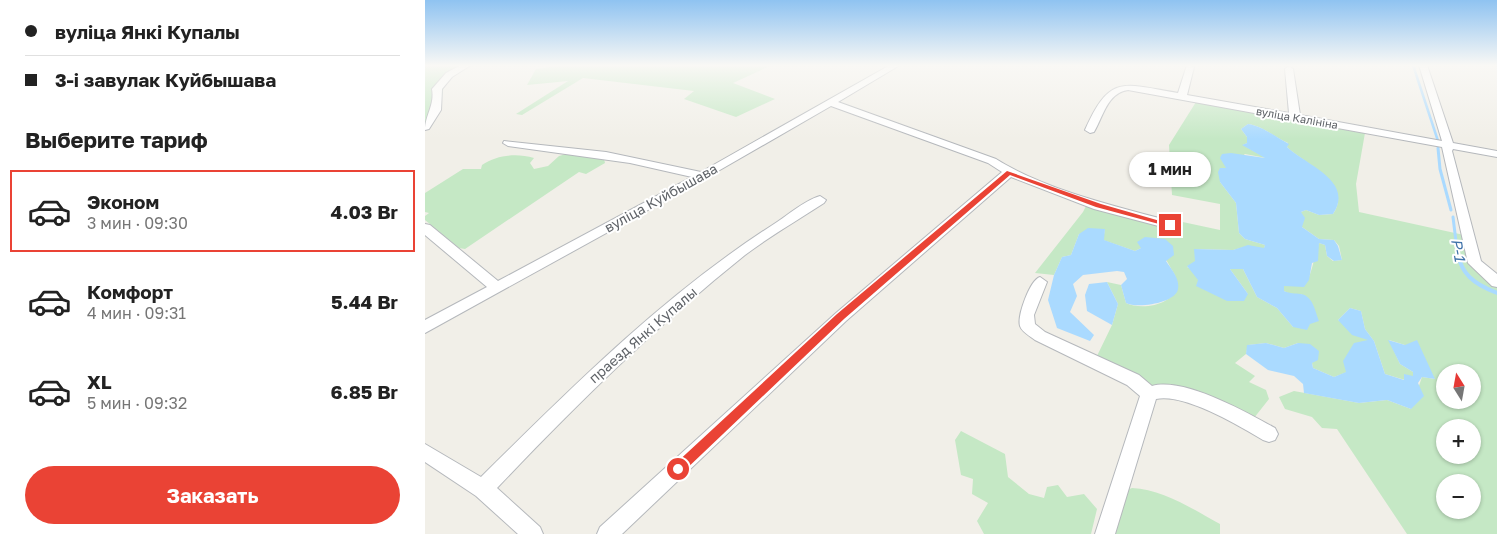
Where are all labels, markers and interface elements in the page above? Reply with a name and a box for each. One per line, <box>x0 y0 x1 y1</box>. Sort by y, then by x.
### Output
text: вуліца Янкі Купалы <box>55 20 240 43</box>
text: 3-і завулак Куйбышава <box>55 68 276 91</box>
street label: вуліца Калініна <box>1255 104 1339 131</box>
text: Выберите тариф <box>25 126 208 153</box>
callout: 1 мин <box>1129 152 1211 188</box>
street label: вуліца Куйбышава <box>601 159 720 236</box>
text: 1 мин <box>1148 159 1192 179</box>
icon: car <box>27 189 72 234</box>
text: Эконом <box>87 190 159 213</box>
text: 4.03 Br <box>331 200 398 223</box>
text: 3 мин · 09:30 <box>87 213 188 233</box>
route end <box>1159 214 1181 236</box>
water label: P-1 <box>1448 237 1470 263</box>
icon: car <box>27 279 72 324</box>
text: Комфорт <box>87 280 173 303</box>
street label: праезд Янкі Купалы <box>585 283 700 386</box>
text: 5.44 Br <box>331 290 398 313</box>
text: 4 мин · 09:31 <box>87 303 186 323</box>
north arrow <box>1436 364 1481 409</box>
map controls <box>1436 364 1481 519</box>
icon: car <box>27 369 72 414</box>
text: XL <box>87 370 112 393</box>
text: 6.85 Br <box>331 380 398 403</box>
text: 5 мин · 09:32 <box>87 393 187 413</box>
button: + <box>1436 419 1481 464</box>
route start <box>667 458 689 480</box>
button: Заказать <box>25 466 400 524</box>
button: − <box>1436 474 1481 519</box>

